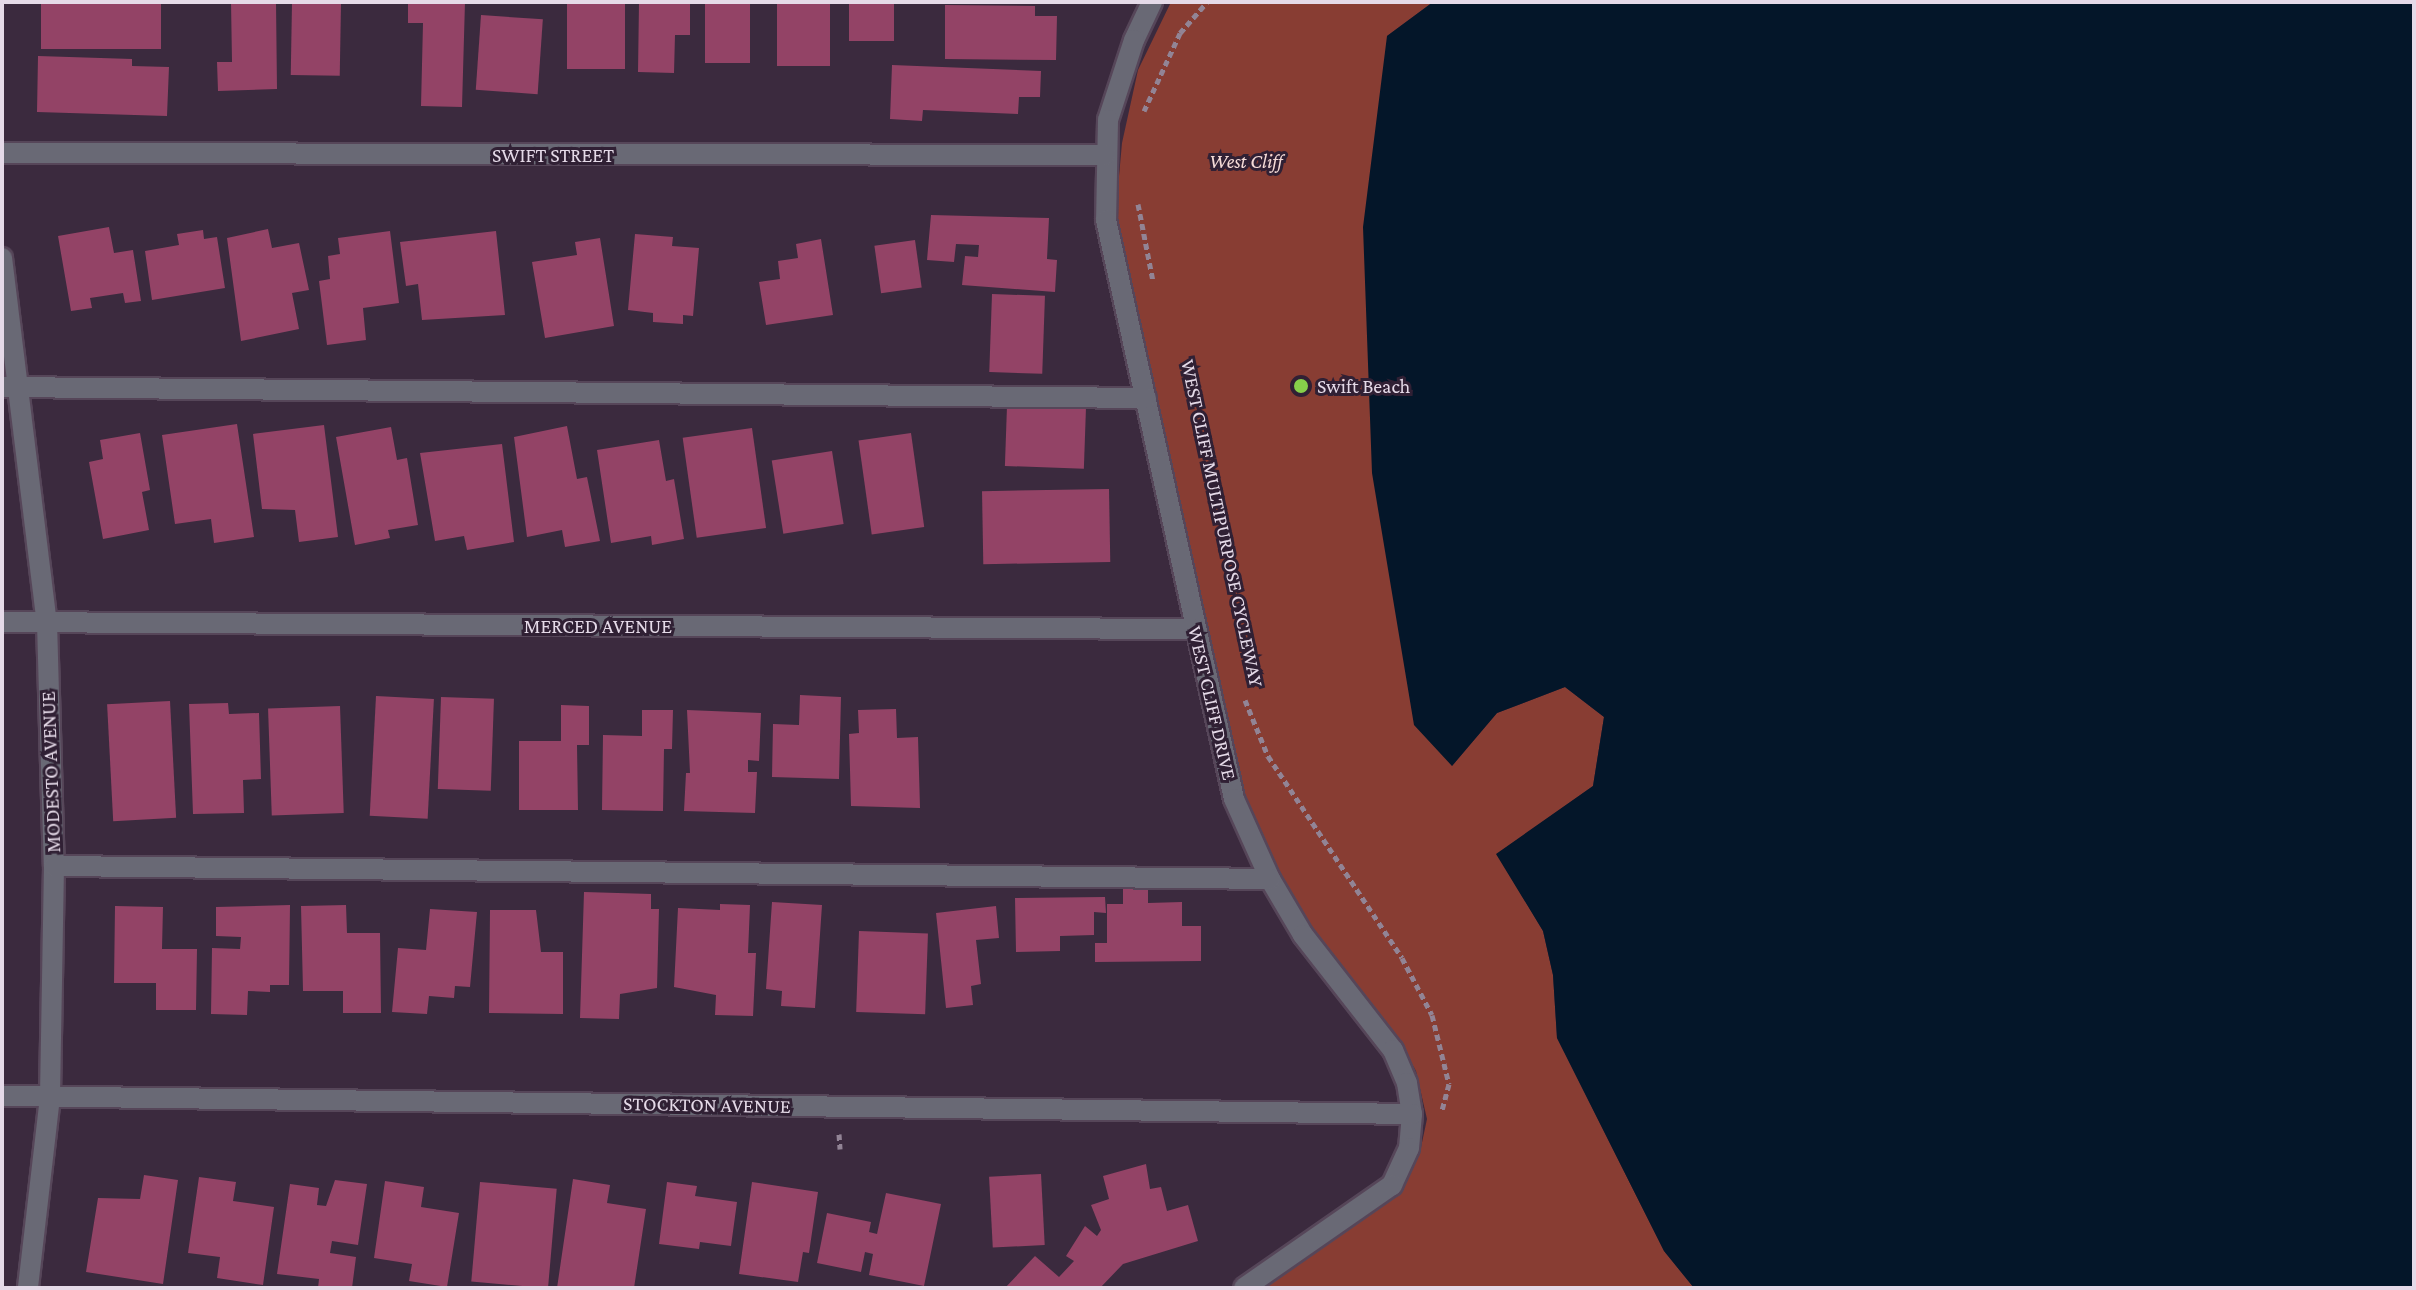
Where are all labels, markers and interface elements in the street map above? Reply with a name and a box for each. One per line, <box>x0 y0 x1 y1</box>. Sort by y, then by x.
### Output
street label: SWIFT STREET <box>492 143 614 167</box>
park label: West Cliff <box>1209 149 1283 173</box>
street label: WEST CLIFF MULTIPURPOSE CYCLEWAY <box>1176 357 1268 689</box>
place label: Swift Beach <box>1317 374 1410 398</box>
marker: Swift Beach <box>1292 377 1310 395</box>
street label: MERCED AVENUE <box>524 614 672 638</box>
street label: WEST CLIFF DRIVE <box>1183 624 1241 782</box>
street label: MODESTO AVENUE <box>36 691 66 853</box>
street label: STOCKTON AVENUE <box>623 1092 791 1118</box>

